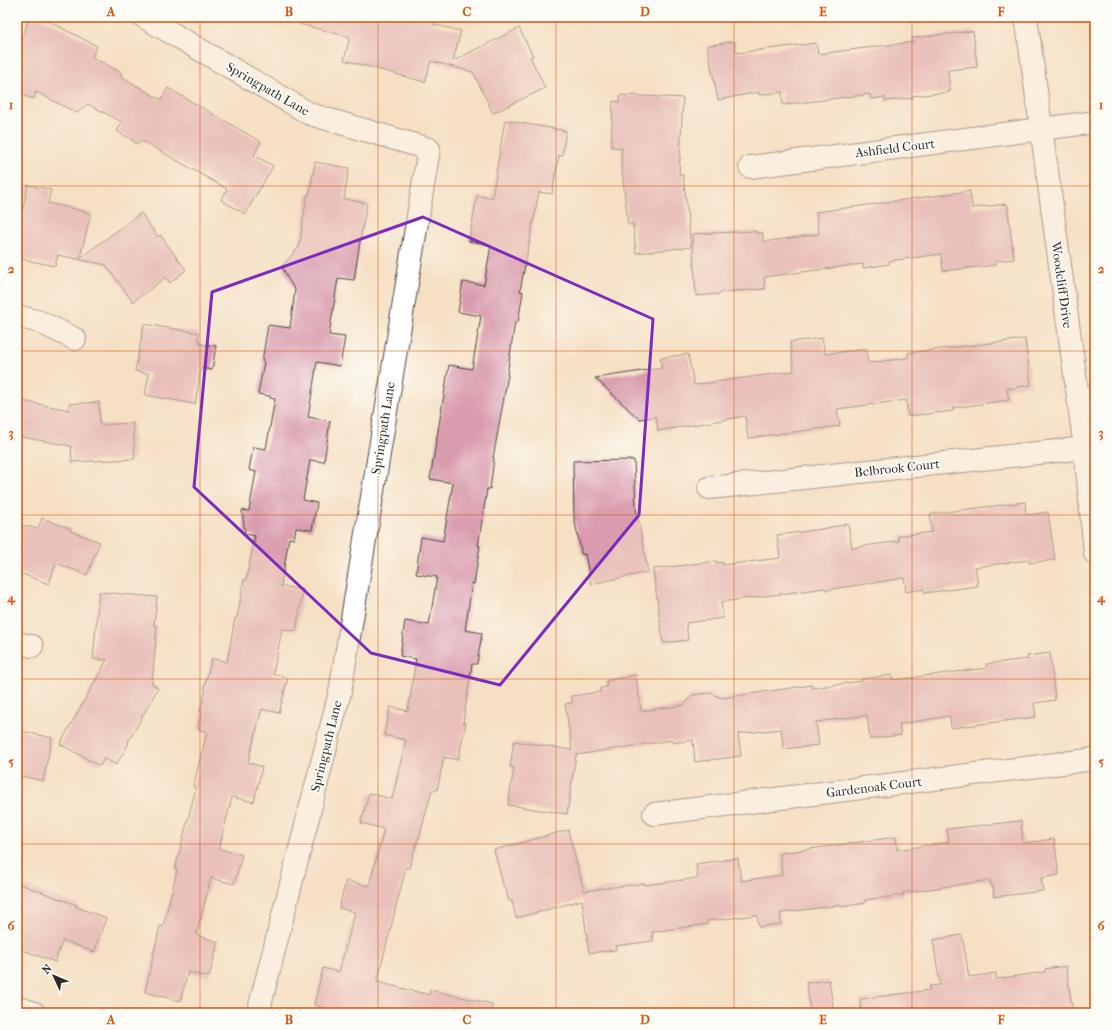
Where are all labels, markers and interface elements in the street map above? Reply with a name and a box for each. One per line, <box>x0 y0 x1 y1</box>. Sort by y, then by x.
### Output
text: A <box>106 4 116 19</box>
text: B <box>285 4 294 19</box>
text: C <box>463 4 472 19</box>
text: D <box>640 4 650 19</box>
text: E <box>819 4 827 19</box>
text: F <box>997 4 1005 19</box>
street label: Springpath Lane <box>224 59 313 119</box>
text: 1 <box>9 97 14 112</box>
text: 1 <box>1099 97 1104 112</box>
street label: Ashfield Court <box>853 136 936 160</box>
street label: Woodcliff Drive <box>1048 240 1076 330</box>
text: 2 <box>8 261 15 276</box>
text: 2 <box>1098 261 1105 276</box>
street label: Springpath Lane <box>368 380 398 475</box>
text: 3 <box>8 425 14 441</box>
text: 3 <box>1098 425 1104 441</box>
street label: Belbrook Court <box>853 456 941 480</box>
text: 4 <box>6 590 16 606</box>
text: 4 <box>1096 590 1106 606</box>
street label: Springpath Lane <box>307 698 345 793</box>
text: 5 <box>8 754 14 769</box>
text: 5 <box>1098 754 1104 769</box>
street label: Gardenoak Court <box>825 774 923 800</box>
text: 6 <box>7 918 15 933</box>
text: 6 <box>1097 918 1105 933</box>
north arrow <box>34 956 74 996</box>
text: N <box>40 961 55 977</box>
text: A <box>106 1012 116 1027</box>
text: B <box>285 1012 294 1027</box>
text: C <box>463 1012 472 1027</box>
text: D <box>640 1012 650 1027</box>
text: E <box>819 1012 827 1027</box>
text: F <box>997 1012 1005 1027</box>

